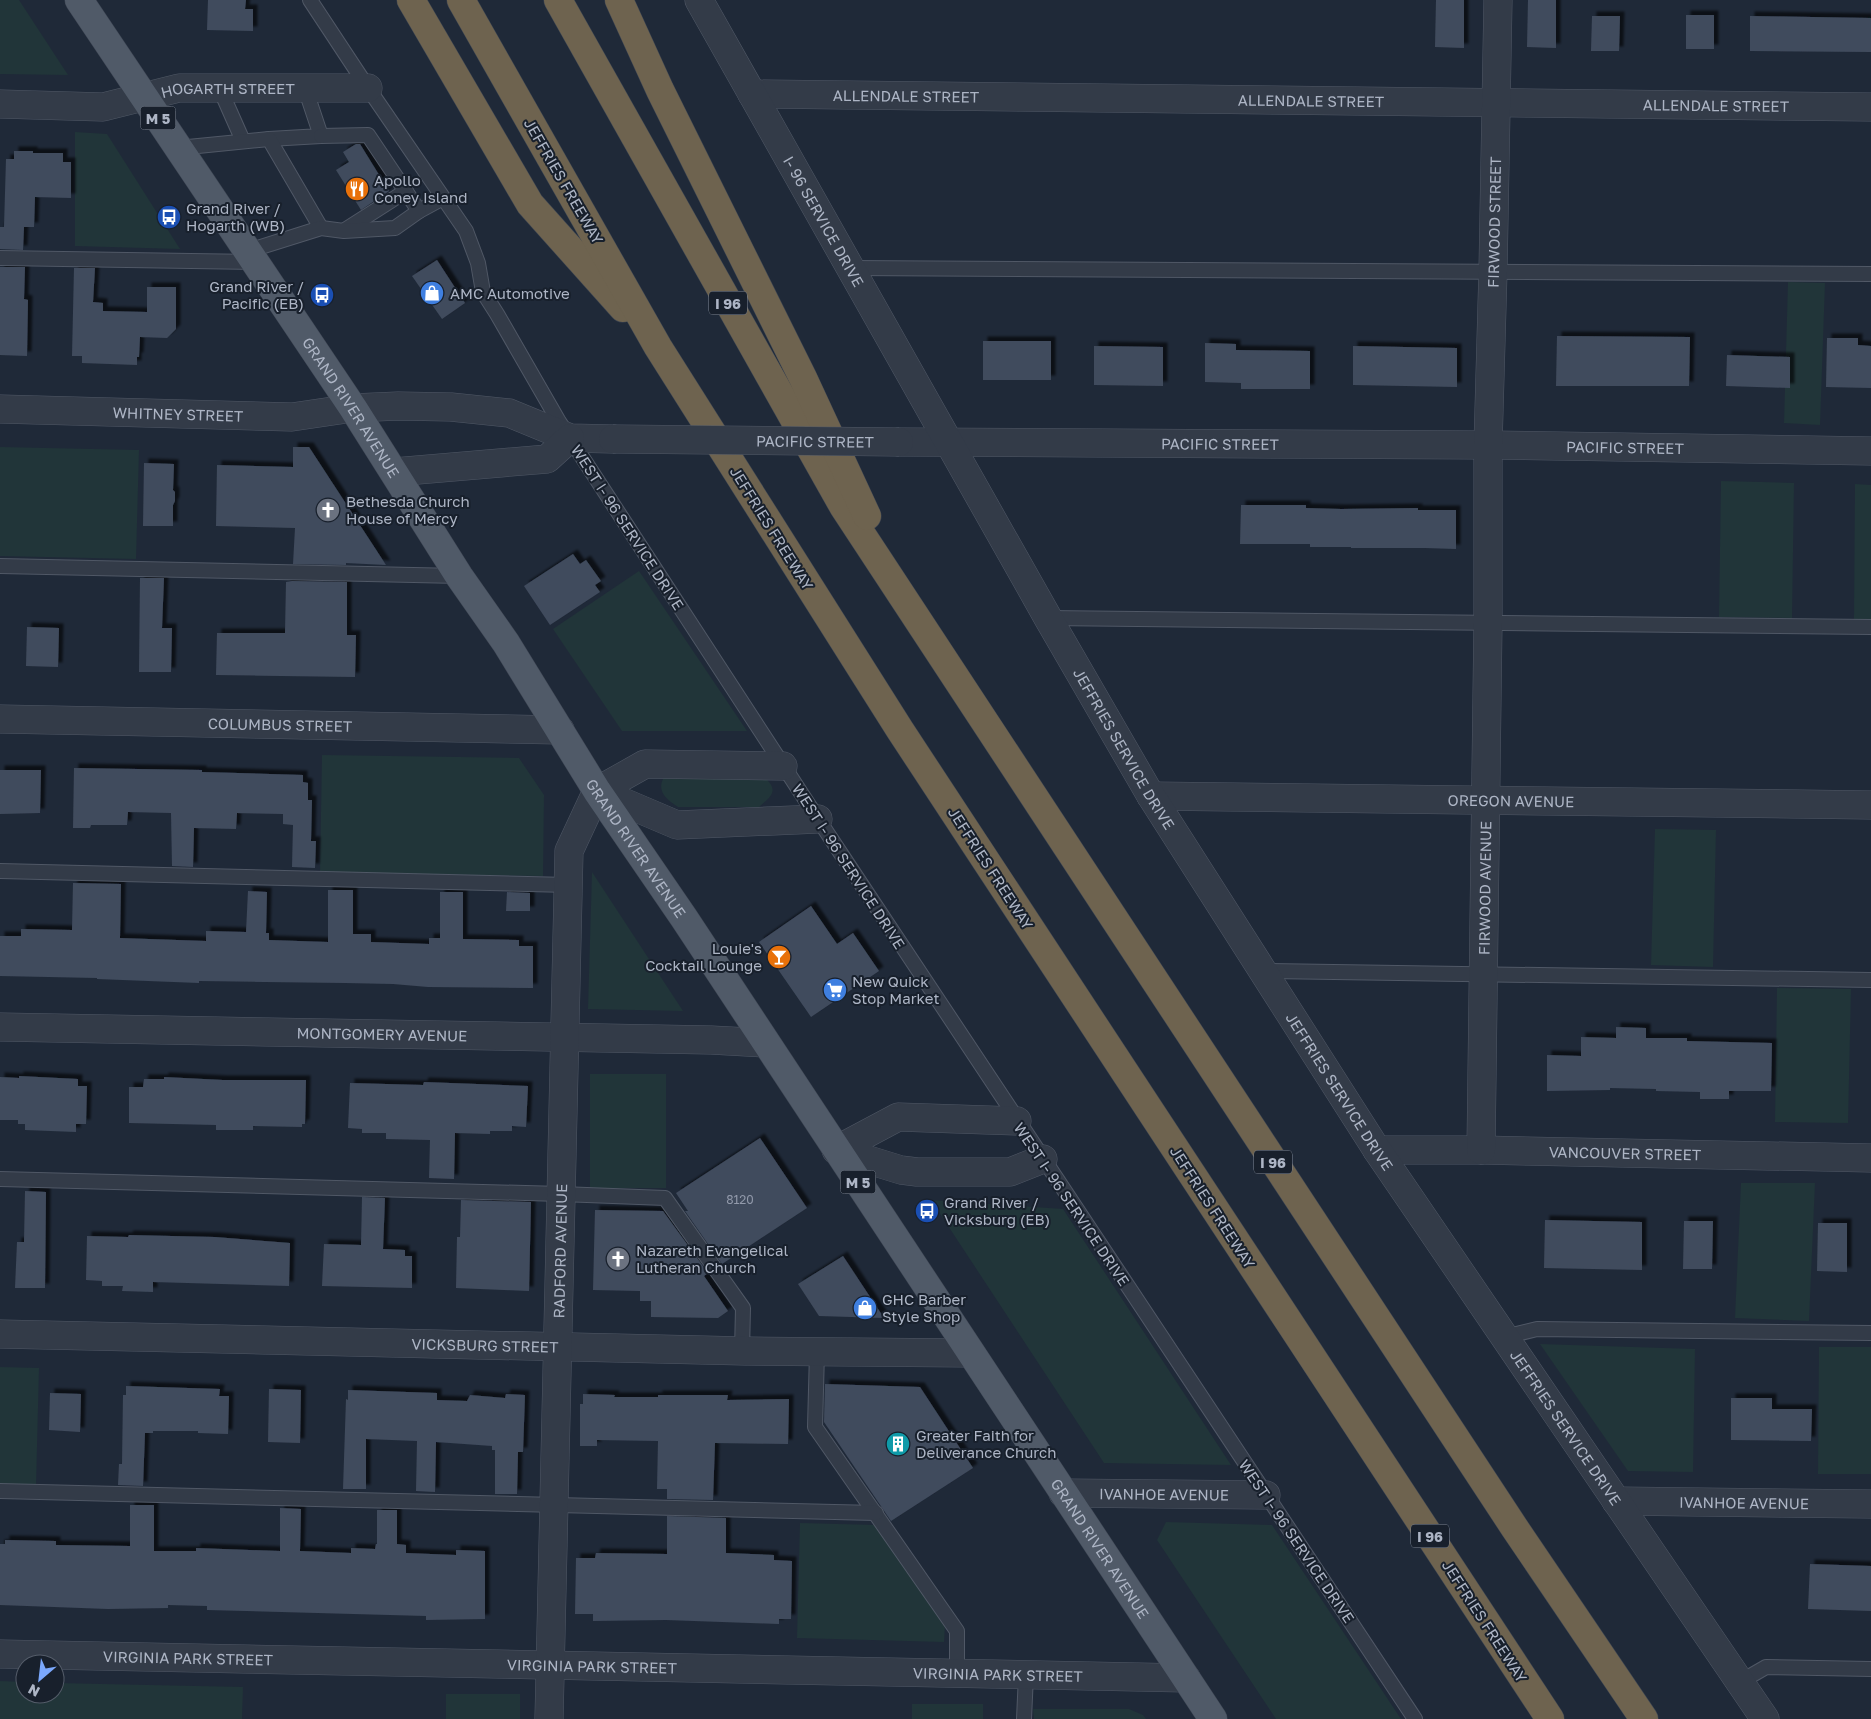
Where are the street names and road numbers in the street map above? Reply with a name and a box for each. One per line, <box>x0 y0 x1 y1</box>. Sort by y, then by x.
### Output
street label: HOGARTH STREET <box>159 78 295 101</box>
street label: ALLENDALE STREET <box>833 86 979 106</box>
street label: ALLENDALE STREET <box>1238 91 1384 110</box>
street label: ALLENDALE STREET <box>1643 95 1789 115</box>
road number: M 5 <box>140 106 176 130</box>
street label: JEFFRIES FREEWAY <box>521 115 607 247</box>
street label: I- 96 SERVICE DRIVE <box>780 153 868 290</box>
street label: FIRWOOD STREET <box>1484 156 1504 288</box>
road number: I 96 <box>709 292 747 314</box>
street label: GRAND RIVER AVENUE <box>299 334 404 481</box>
street label: WHITNEY STREET <box>112 403 243 425</box>
street label: PACIFIC STREET <box>756 432 874 451</box>
street label: PACIFIC STREET <box>1161 434 1279 453</box>
street label: PACIFIC STREET <box>1566 437 1684 457</box>
street label: WEST I- 96 SERVICE DRIVE <box>568 441 688 613</box>
street label: JEFFRIES FREEWAY <box>727 463 817 593</box>
street label: JEFFRIES SERVICE DRIVE <box>1070 665 1179 833</box>
street label: COLUMBUS STREET <box>208 714 352 735</box>
street label: GRAND RIVER AVENUE <box>583 775 690 921</box>
street label: WEST I- 96 SERVICE DRIVE <box>789 780 909 952</box>
street label: OREGON AVENUE <box>1448 791 1574 810</box>
street label: JEFFRIES FREEWAY <box>945 804 1037 933</box>
street label: FIRWOOD AVENUE <box>1475 821 1494 955</box>
street label: JEFFRIES SERVICE DRIVE <box>1283 1009 1397 1174</box>
street label: MONTGOMERY AVENUE <box>296 1023 467 1045</box>
street label: WEST I- 96 SERVICE DRIVE <box>1011 1119 1133 1289</box>
street label: VANCOUVER STREET <box>1549 1142 1701 1164</box>
street label: JEFFRIES FREEWAY <box>1167 1143 1259 1272</box>
road number: I 96 <box>1254 1150 1292 1174</box>
road number: M 5 <box>840 1170 876 1194</box>
street label: RADFORD AVENUE <box>549 1184 570 1319</box>
street label: VICKSBURG STREET <box>411 1334 559 1356</box>
street label: JEFFRIES SERVICE DRIVE <box>1507 1346 1625 1508</box>
street label: WEST I- 96 SERVICE DRIVE <box>1236 1456 1358 1626</box>
street label: GRAND RIVER AVENUE <box>1048 1475 1153 1622</box>
street label: IVANHOE AVENUE <box>1099 1484 1229 1504</box>
street label: IVANHOE AVENUE <box>1679 1493 1809 1512</box>
road number: I 96 <box>1411 1524 1449 1548</box>
street label: JEFFRIES FREEWAY <box>1439 1557 1531 1686</box>
street label: VIRGINIA PARK STREET <box>103 1647 273 1669</box>
street label: VIRGINIA PARK STREET <box>507 1655 677 1677</box>
street label: VIRGINIA PARK STREET <box>913 1663 1083 1685</box>

